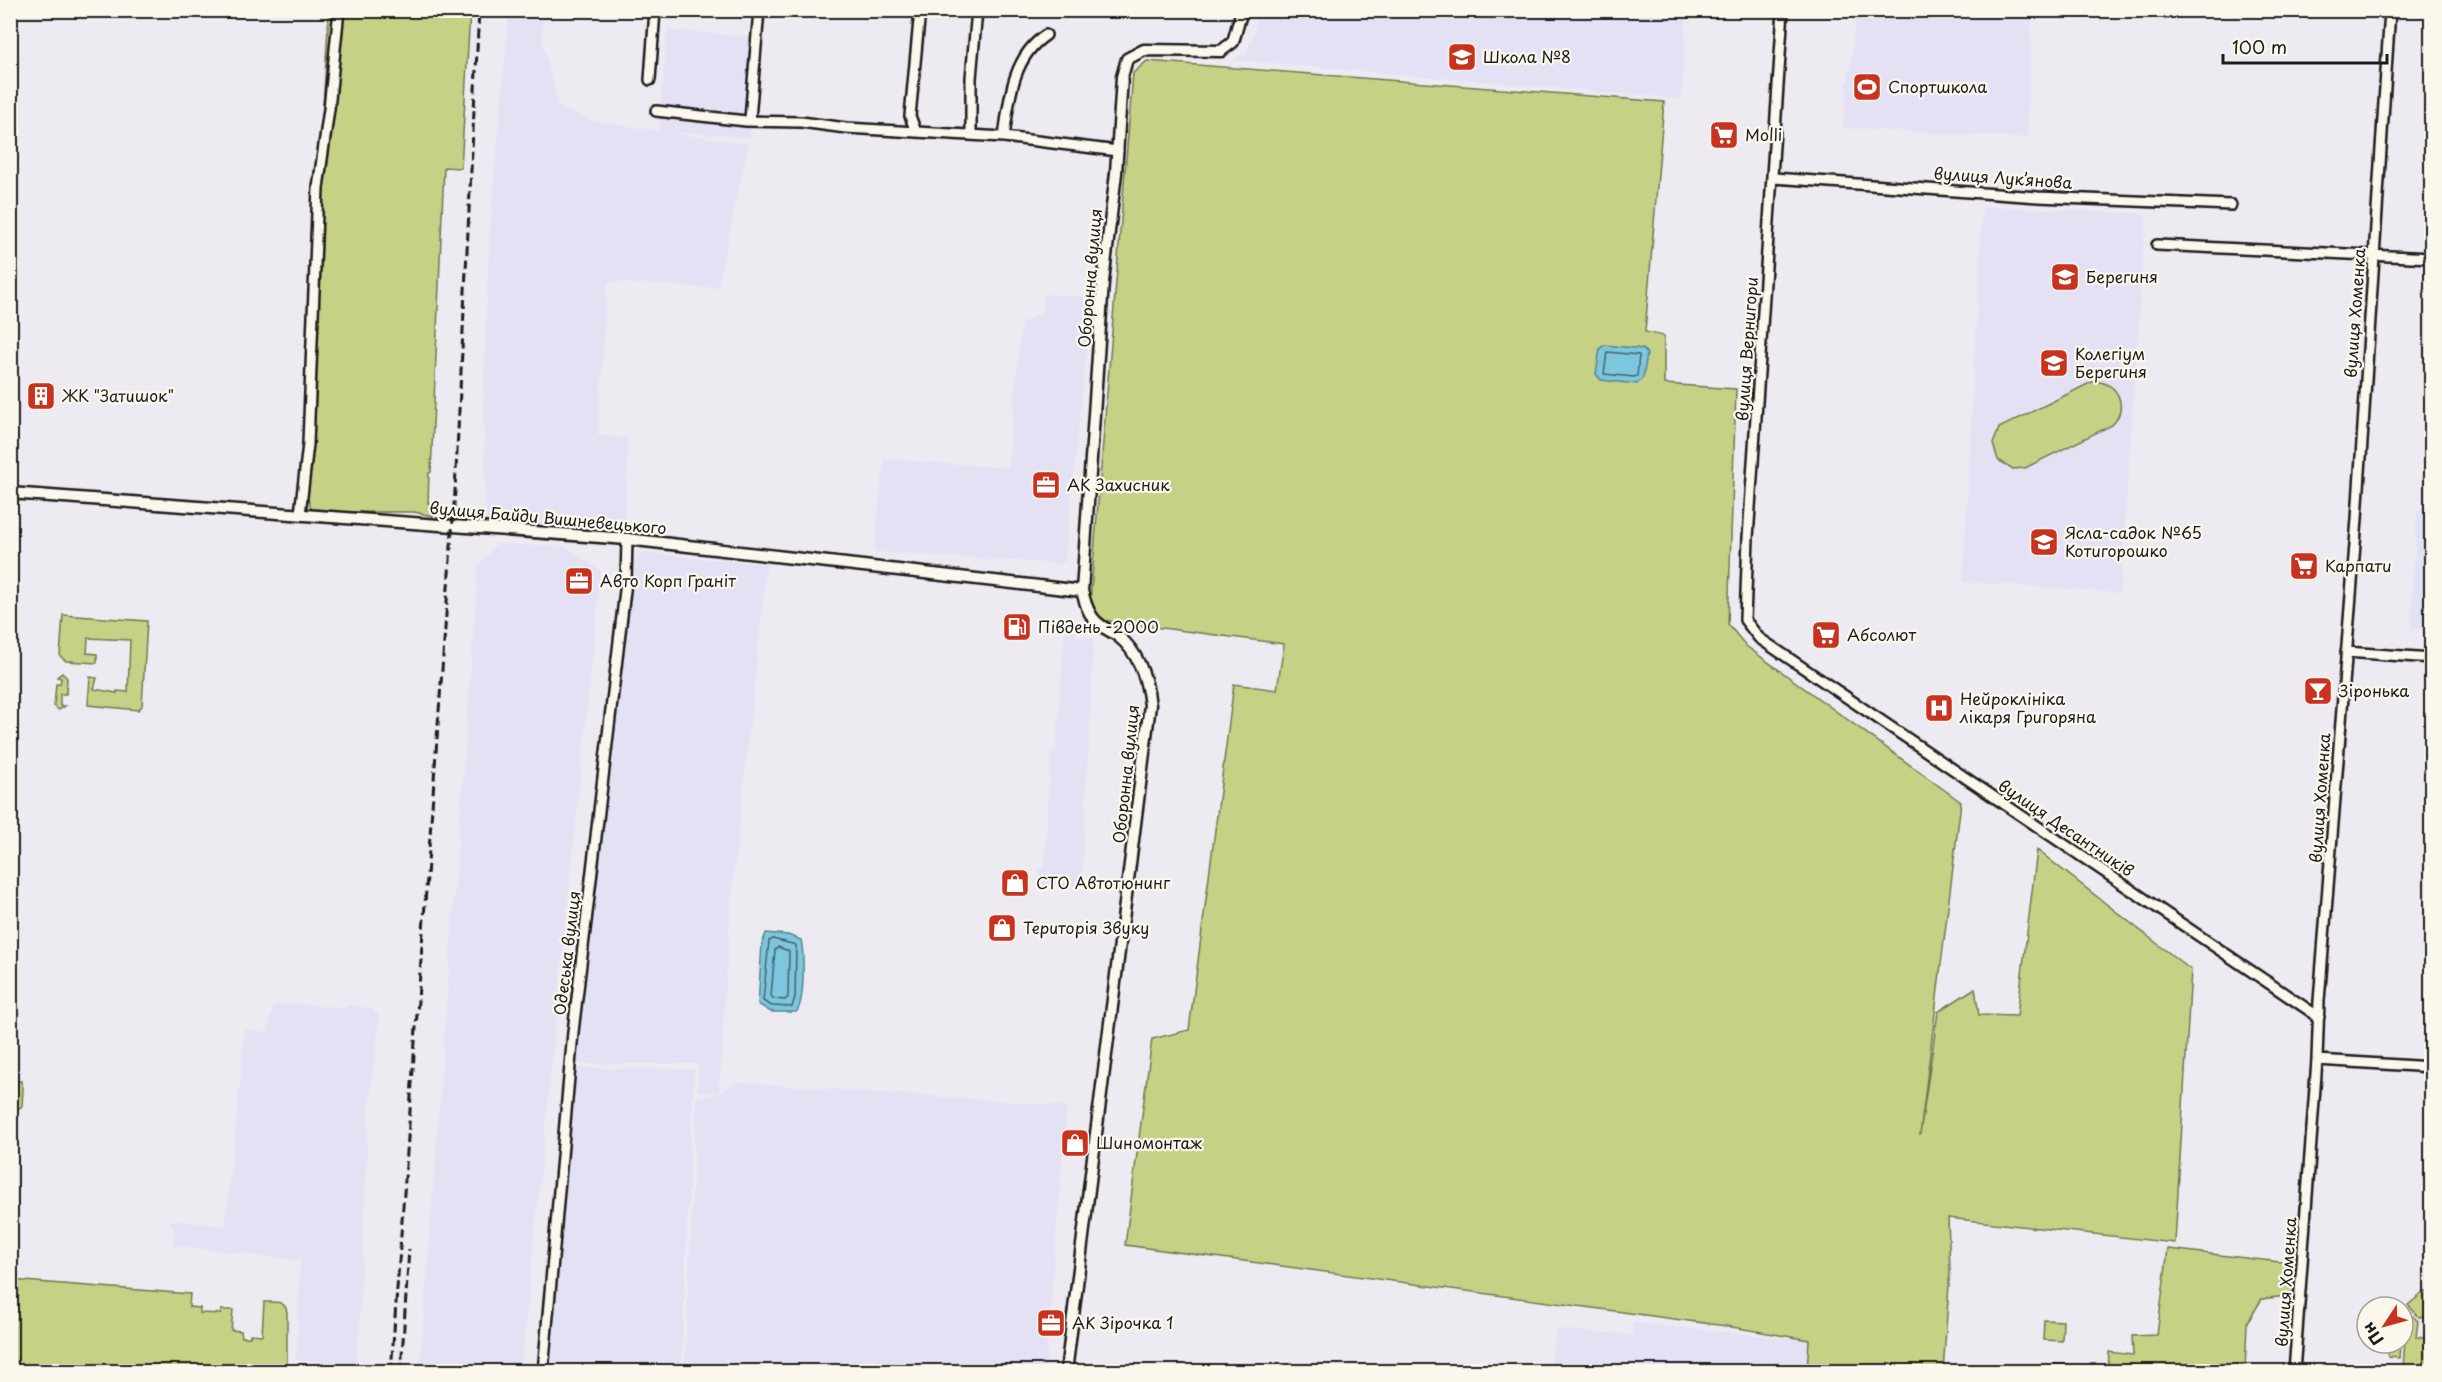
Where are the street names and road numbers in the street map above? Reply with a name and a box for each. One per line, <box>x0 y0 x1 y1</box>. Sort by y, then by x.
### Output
street label: вулиця Лукʼянова <box>1933 160 2073 194</box>
street label: Оборонна вулиця <box>1071 207 1107 348</box>
street label: вулиця Хоменка <box>2338 247 2371 379</box>
street label: вулиця Вернигори <box>1729 276 1763 422</box>
street label: вулиця Байди Вишневецького <box>429 495 668 539</box>
street label: Оборонна вулиця <box>1106 703 1144 844</box>
street label: вулиця Хоменка <box>2303 732 2336 864</box>
street label: вулиця Десантників <box>1994 773 2139 882</box>
street label: Одеська вулиця <box>546 889 586 1017</box>
street label: вулиця Хоменка <box>2269 1216 2302 1348</box>

